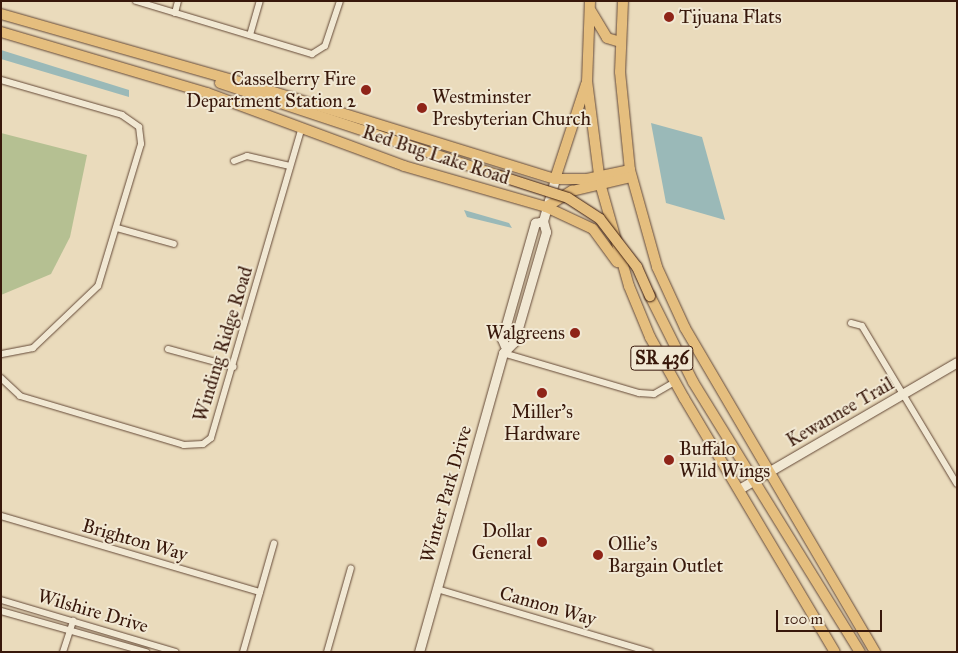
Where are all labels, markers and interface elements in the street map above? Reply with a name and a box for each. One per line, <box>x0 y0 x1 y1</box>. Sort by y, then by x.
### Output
place label: Tijuana Flats <box>679 6 782 28</box>
marker: Tijuana Flats <box>663 11 675 23</box>
place label: Casselberry Fire Department Station 2 <box>186 68 356 112</box>
marker: Casselberry Fire Department Station 2 <box>360 84 372 96</box>
place label: Westminster Presbyterian Church <box>432 86 591 130</box>
marker: Westminster Presbyterian Church <box>416 102 428 114</box>
street label: Red Bug Lake Road <box>359 120 513 190</box>
street label: Winding Ridge Road <box>189 264 257 424</box>
place label: Walgreens <box>486 322 565 344</box>
marker: Walgreens <box>569 327 581 339</box>
road number: SR 436 <box>630 342 694 373</box>
street label: Kewannee Trail <box>782 372 898 452</box>
marker: Miller's Hardware <box>536 387 548 399</box>
place label: Miller's Hardware <box>504 401 580 445</box>
street label: Winter Park Drive <box>416 423 476 565</box>
place label: Buffalo Wild Wings <box>679 438 770 482</box>
marker: Buffalo Wild Wings <box>663 454 675 466</box>
street label: Brighton Way <box>80 514 190 566</box>
place label: Dollar General <box>472 520 532 564</box>
place label: Ollie's Bargain Outlet <box>608 533 723 577</box>
marker: Dollar General <box>536 536 548 548</box>
marker: Ollie's Bargain Outlet <box>592 549 604 561</box>
street label: Cannon Way <box>497 581 599 631</box>
street label: Wilshire Drive <box>35 584 151 638</box>
scale bar <box>778 600 884 632</box>
text: 100 m <box>784 610 823 628</box>

